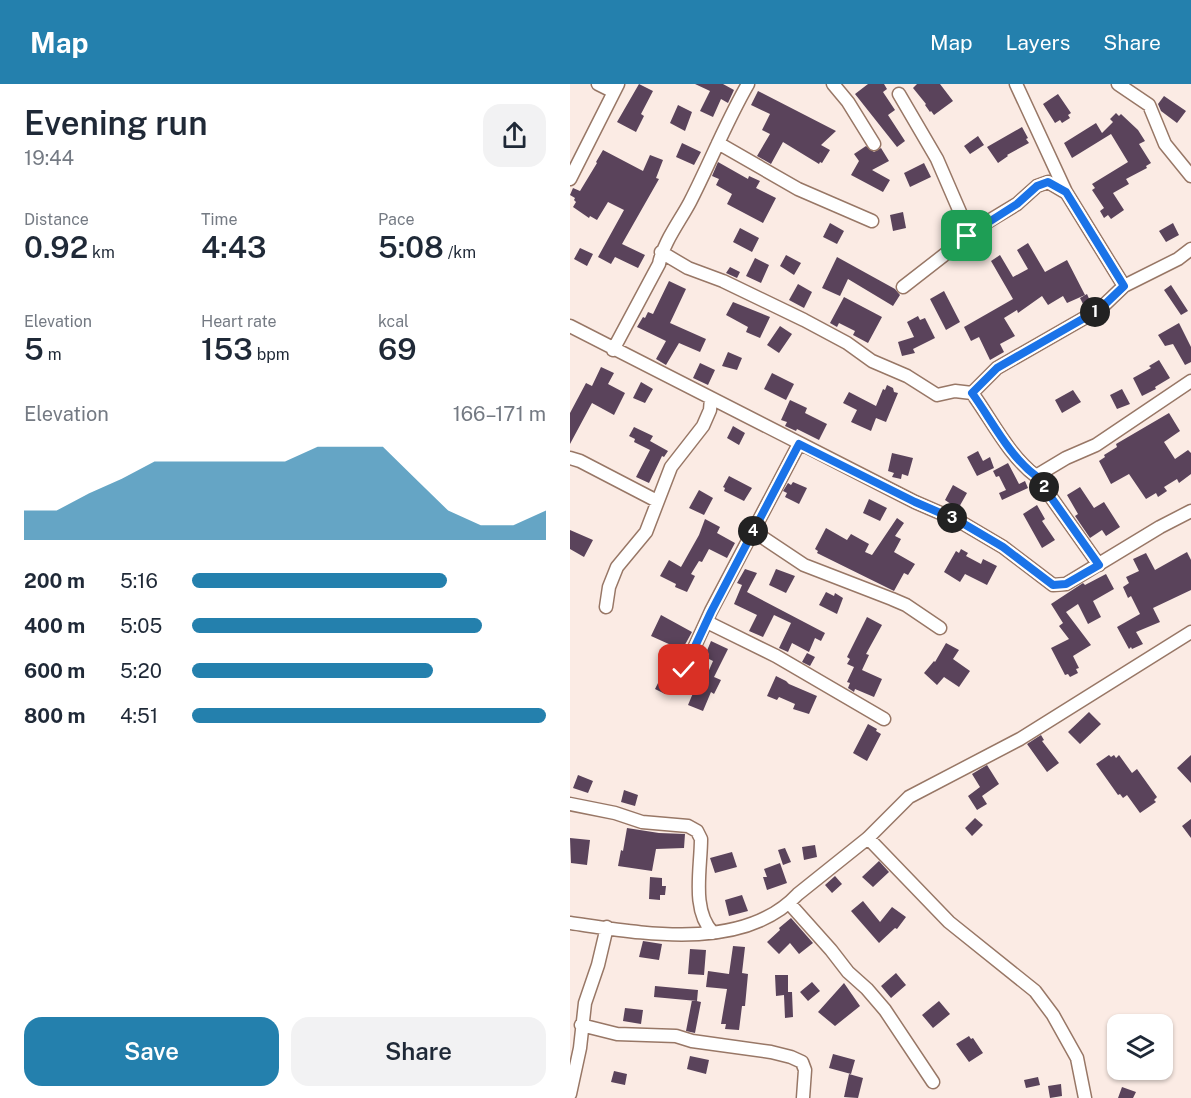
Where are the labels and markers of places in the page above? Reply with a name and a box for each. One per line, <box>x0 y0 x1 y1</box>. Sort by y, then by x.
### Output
pin <box>941 210 992 261</box>
pin: 1 <box>1080 297 1110 327</box>
pin: 2 <box>1029 472 1059 502</box>
pin: 3 <box>937 503 967 533</box>
pin: 4 <box>738 516 768 546</box>
pin <box>658 644 709 695</box>

